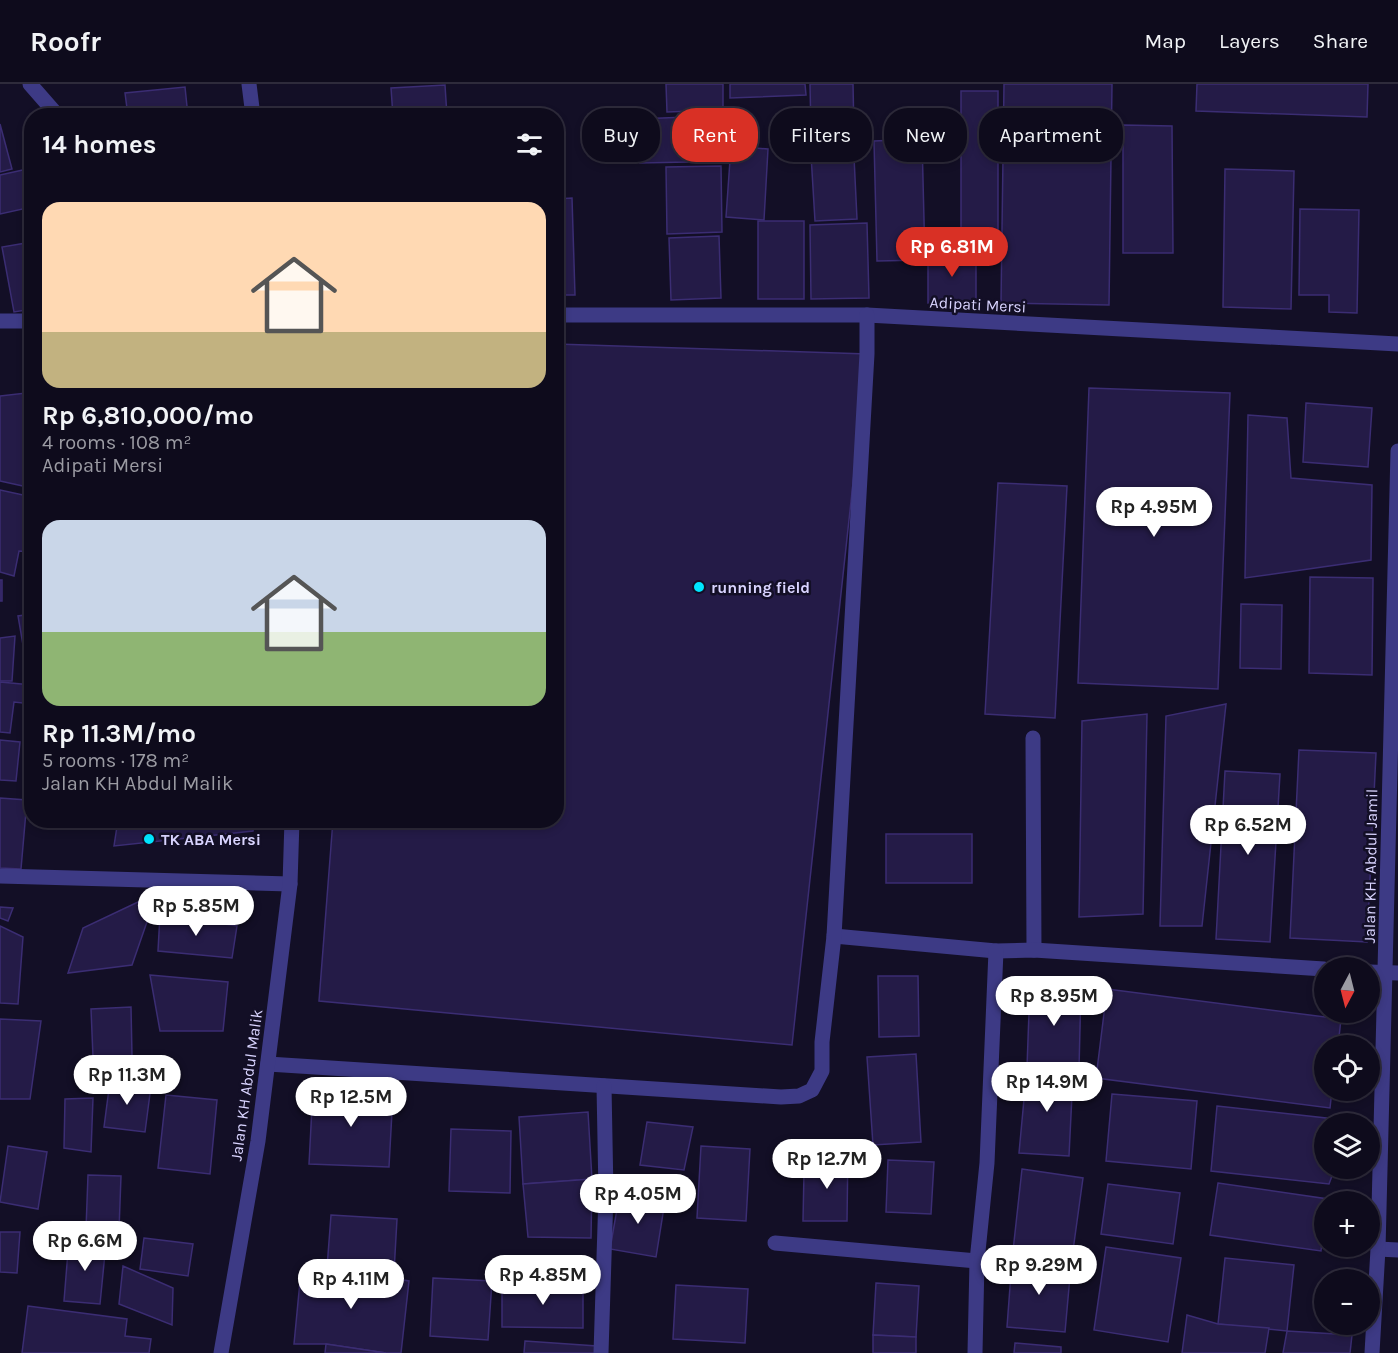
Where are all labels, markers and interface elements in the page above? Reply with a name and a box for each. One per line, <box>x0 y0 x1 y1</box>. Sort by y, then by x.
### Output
text: Roofr <box>30 25 101 58</box>
text: Map <box>1144 29 1186 53</box>
text: Layers <box>1219 29 1280 53</box>
text: Share <box>1313 29 1368 53</box>
chip: Buy <box>582 108 660 162</box>
chip: Rent <box>672 108 758 162</box>
chip: Filters <box>770 108 872 162</box>
chip: New <box>884 108 967 162</box>
chip: Apartment <box>979 108 1123 162</box>
icon: filters <box>513 128 546 161</box>
text: 14 homes <box>42 129 156 160</box>
pin: Rp 6.81M <box>890 227 1014 278</box>
text: Rp 6.81M <box>910 235 994 258</box>
icon: home <box>240 241 348 349</box>
street label: Adipati Mersi <box>929 292 1027 317</box>
text: Rp 6,810,000/mo <box>42 400 254 431</box>
text: 4 rooms · 108 m² <box>42 431 192 454</box>
text: Adipati Mersi <box>42 454 163 477</box>
pin: Rp 4.95M <box>1092 487 1216 538</box>
text: Rp 4.95M <box>1110 495 1198 518</box>
icon: home <box>240 559 348 667</box>
place label: running field <box>711 578 810 597</box>
marker: running field <box>692 580 706 594</box>
text: Rp 11.3M/mo <box>42 718 196 749</box>
text: 5 rooms · 178 m² <box>42 749 189 772</box>
text: Jalan KH Abdul Malik <box>42 772 233 795</box>
street label: Jalan KH. Abdul Jamil <box>1360 789 1381 944</box>
pin: Rp 6.52M <box>1186 805 1310 856</box>
text: Rp 6.52M <box>1204 813 1292 836</box>
place label: TK ABA Mersi <box>161 830 261 849</box>
marker: TK ABA Mersi <box>142 832 156 846</box>
pin: Rp 5.85M <box>134 886 258 937</box>
text: Rp 5.85M <box>152 894 240 917</box>
north arrow <box>1314 957 1380 1023</box>
map controls <box>1314 957 1380 1335</box>
pin: Rp 8.95M <box>992 976 1116 1027</box>
text: Rp 8.95M <box>1010 984 1098 1007</box>
street label: Jalan KH Abdul Malik <box>226 1008 267 1162</box>
button: locate <box>1314 1035 1380 1101</box>
pin: Rp 11.3M <box>65 1055 189 1106</box>
pin: Rp 14.9M <box>985 1062 1109 1113</box>
text: Rp 11.3M <box>88 1063 166 1086</box>
text: Rp 14.9M <box>1005 1070 1089 1093</box>
pin: Rp 12.5M <box>289 1077 413 1128</box>
text: Rp 12.5M <box>310 1085 392 1108</box>
button: layers <box>1314 1113 1380 1179</box>
pin: Rp 12.7M <box>765 1139 889 1190</box>
text: Rp 12.7M <box>786 1147 868 1170</box>
pin: Rp 4.05M <box>576 1174 700 1225</box>
text: Rp 4.05M <box>594 1182 682 1205</box>
button: + <box>1314 1191 1380 1257</box>
pin: Rp 6.6M <box>30 1221 140 1272</box>
text: Rp 6.6M <box>47 1229 123 1252</box>
pin: Rp 9.29M <box>977 1245 1101 1296</box>
text: Rp 9.29M <box>995 1253 1083 1276</box>
pin: Rp 4.85M <box>481 1255 605 1306</box>
pin: Rp 4.11M <box>289 1259 413 1310</box>
text: Rp 4.85M <box>499 1263 587 1286</box>
text: Rp 4.11M <box>312 1267 390 1290</box>
button: − <box>1314 1269 1380 1335</box>

